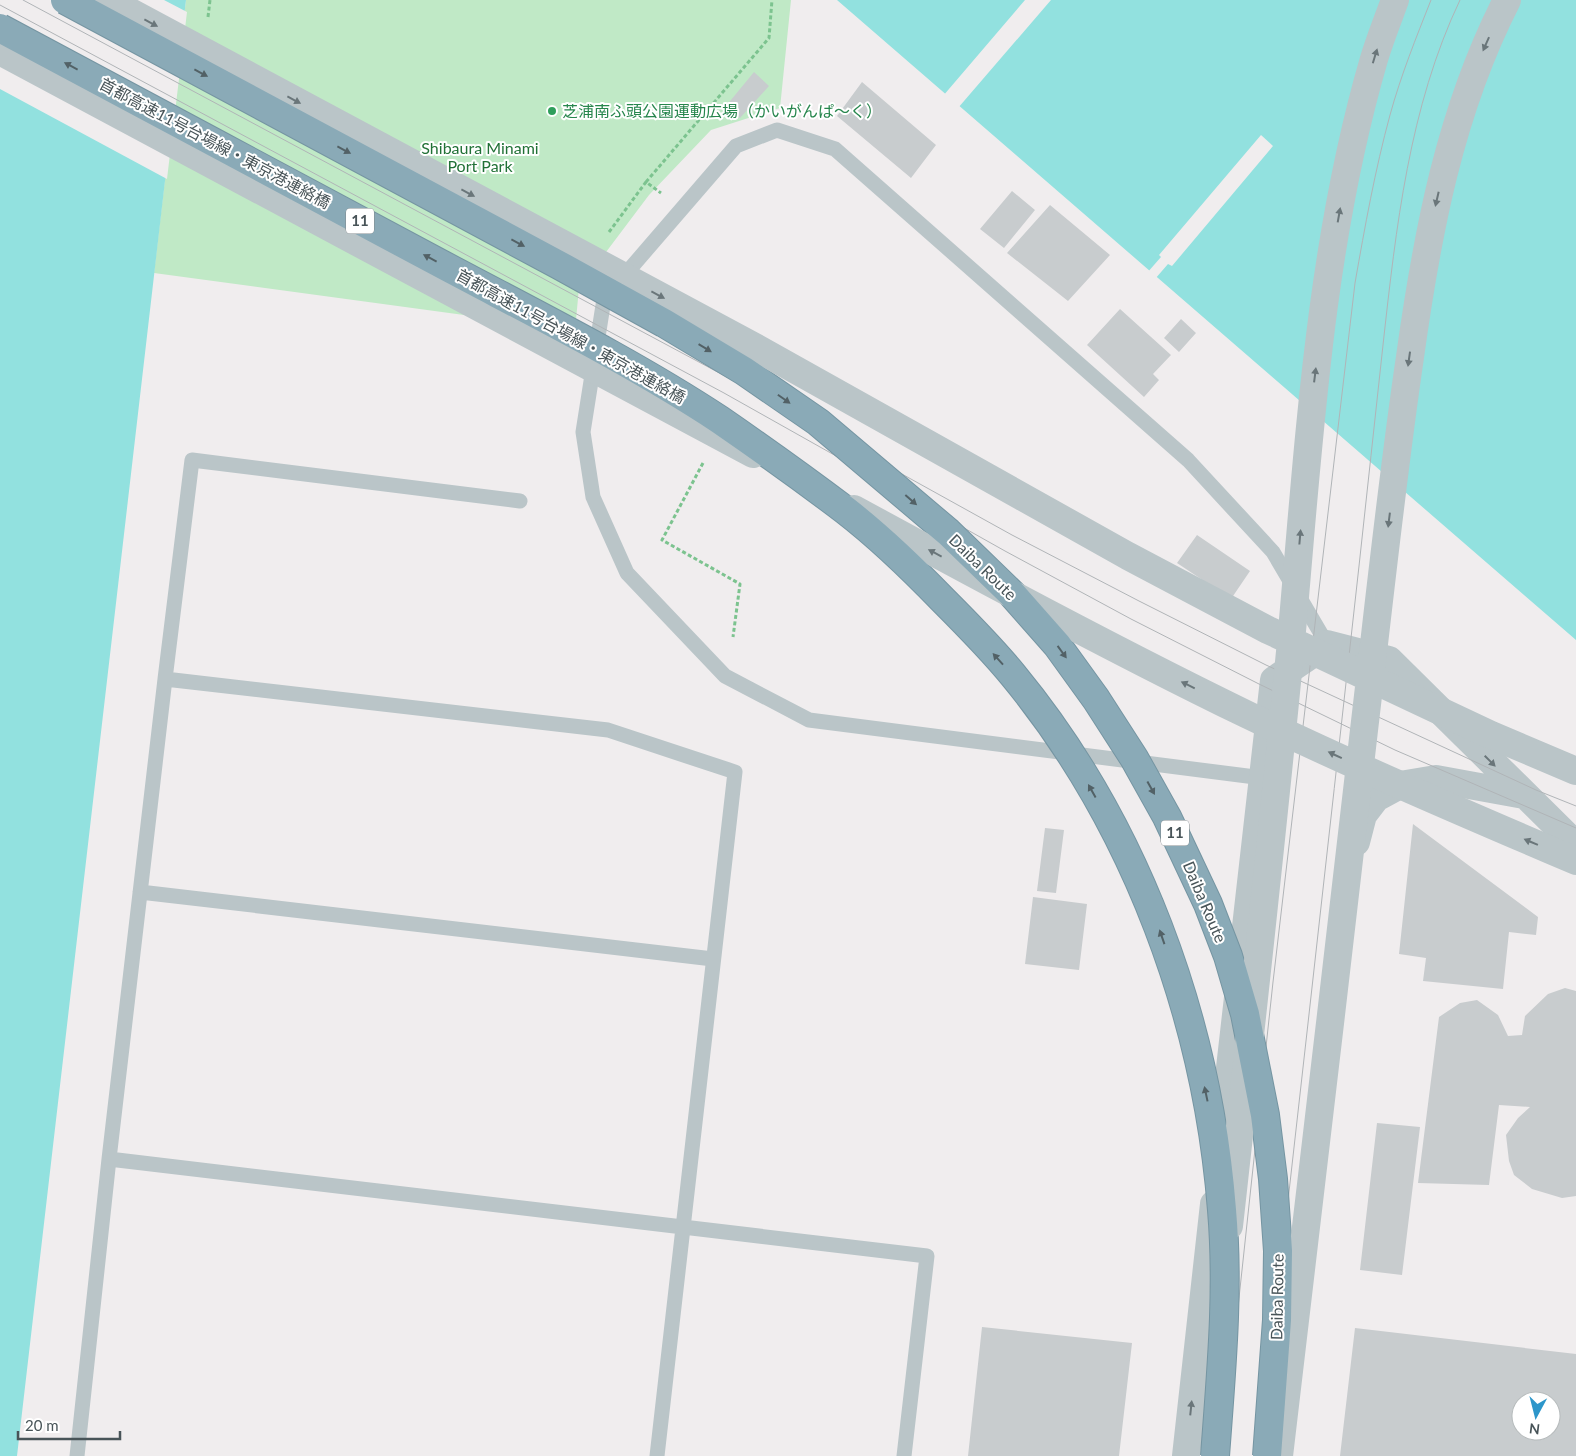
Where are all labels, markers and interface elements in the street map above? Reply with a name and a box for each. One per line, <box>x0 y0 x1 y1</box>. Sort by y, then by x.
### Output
one-way arrow <box>144 19 158 27</box>
one-way arrow <box>1482 37 1490 51</box>
one-way arrow <box>1372 49 1379 64</box>
one-way arrow <box>64 62 78 70</box>
one-way arrow <box>193 69 208 77</box>
street label: 首都高速11号台場線・東京港連絡橋 <box>97 73 334 212</box>
one-way arrow <box>287 96 302 104</box>
place label: 芝浦南ふ頭公園運動広場（かいがんぱ～く） <box>562 101 882 120</box>
marker: 芝浦南ふ頭公園運動広場（かいがんぱ～く） <box>546 105 558 117</box>
park label: Shibaura Minami Port Park <box>421 138 539 175</box>
one-way arrow <box>337 145 350 154</box>
one-way arrow <box>461 189 476 197</box>
one-way arrow <box>1433 191 1441 206</box>
one-way arrow <box>1336 206 1344 222</box>
road number: 11 <box>346 208 374 234</box>
one-way arrow <box>510 239 525 247</box>
one-way arrow <box>423 254 438 262</box>
street label: 首都高速11号台場線・東京港連絡橋 <box>454 265 689 407</box>
one-way arrow <box>650 291 665 299</box>
one-way arrow <box>699 343 712 352</box>
one-way arrow <box>1405 351 1413 367</box>
one-way arrow <box>1312 367 1320 383</box>
one-way arrow <box>778 394 791 404</box>
one-way arrow <box>905 494 917 506</box>
one-way arrow <box>1385 512 1393 528</box>
one-way arrow <box>1296 529 1304 545</box>
street label: Daiba Route <box>946 530 1021 603</box>
one-way arrow <box>928 549 943 557</box>
one-way arrow <box>1057 645 1068 658</box>
one-way arrow <box>993 652 1004 665</box>
one-way arrow <box>1181 681 1195 689</box>
one-way arrow <box>1328 751 1342 759</box>
one-way arrow <box>1484 754 1496 766</box>
one-way arrow <box>1147 781 1155 796</box>
one-way arrow <box>1088 784 1097 798</box>
road number: 11 <box>1161 820 1189 846</box>
one-way arrow <box>1524 837 1538 845</box>
street label: Daiba Route <box>1180 858 1231 945</box>
one-way arrow <box>1158 930 1165 945</box>
one-way arrow <box>1202 1086 1210 1101</box>
street label: Daiba Route <box>1266 1254 1287 1340</box>
north arrow <box>1511 1391 1561 1441</box>
one-way arrow <box>1187 1399 1195 1415</box>
scale bar <box>18 1408 120 1440</box>
text: 20 m <box>25 1416 59 1434</box>
text: N <box>1528 1420 1541 1438</box>

